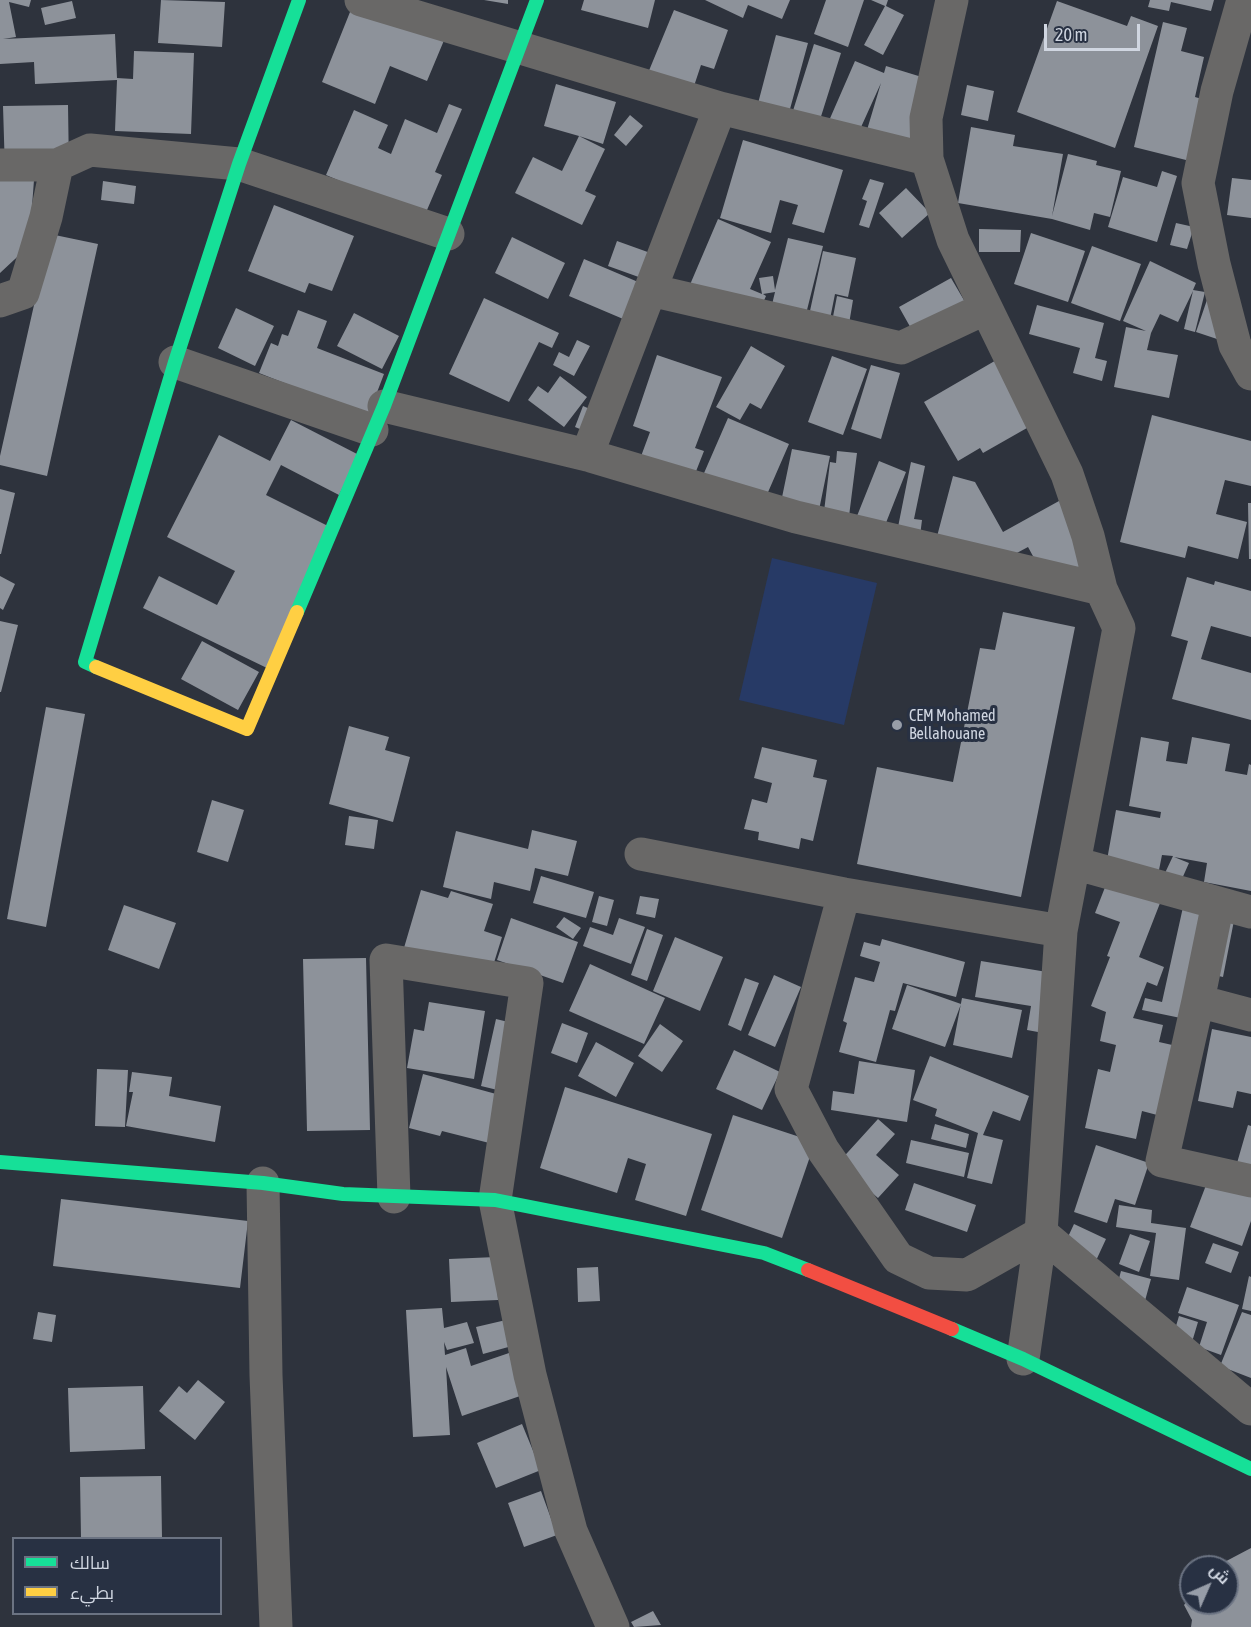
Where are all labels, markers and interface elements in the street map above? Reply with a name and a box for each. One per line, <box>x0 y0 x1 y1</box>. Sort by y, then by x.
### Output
scale bar <box>1047 12 1143 50</box>
text: 20 m <box>1055 24 1087 45</box>
place label: CEM Mohamed Bellahouane <box>909 706 996 744</box>
marker: CEM Mohamed Bellahouane <box>890 718 904 732</box>
legend <box>12 1537 222 1615</box>
text: سالك <box>70 1552 110 1573</box>
north arrow <box>1179 1555 1239 1615</box>
text: ش <box>1207 1560 1234 1587</box>
text: بطيء <box>70 1582 114 1603</box>

